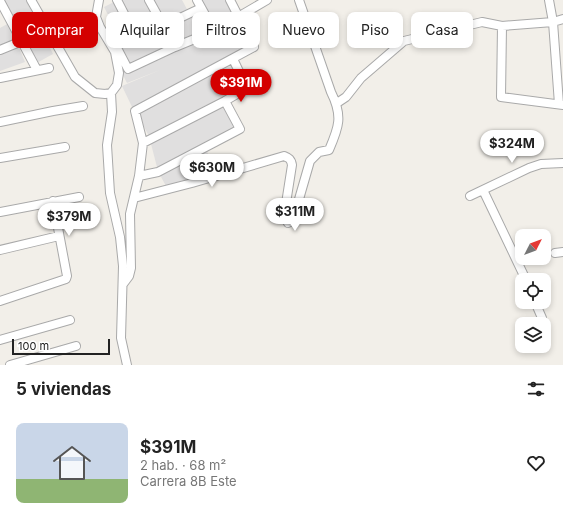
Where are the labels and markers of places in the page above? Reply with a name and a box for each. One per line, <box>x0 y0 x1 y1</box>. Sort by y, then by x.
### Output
pin: $391M <box>213 69 269 103</box>
pin: $324M <box>484 130 540 164</box>
pin: $630M <box>184 154 240 188</box>
pin: $311M <box>267 198 323 232</box>
pin: $379M <box>41 203 97 237</box>

